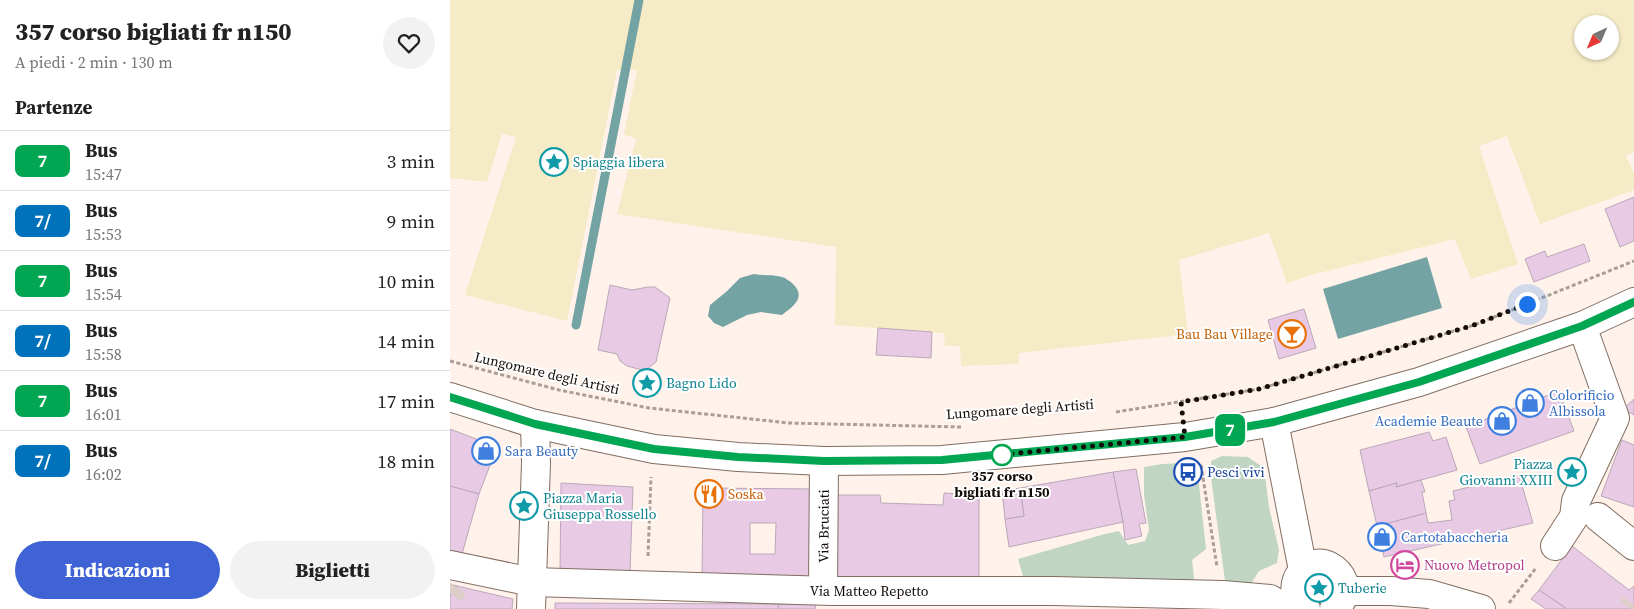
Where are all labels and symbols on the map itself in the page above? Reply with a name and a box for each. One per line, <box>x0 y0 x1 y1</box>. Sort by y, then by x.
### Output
north arrow <box>1574 15 1619 60</box>
place icon: Spiaggia libera <box>539 147 569 177</box>
place label: Spiaggia libera <box>573 152 666 172</box>
your location <box>1515 292 1540 317</box>
bar icon: Bau Bau Village <box>1277 319 1307 349</box>
place label: Bau Bau Village <box>1176 324 1273 344</box>
street label: Lungomare degli Artisti <box>473 347 621 399</box>
place icon: Bagno Lido <box>632 368 662 398</box>
place label: Bagno Lido <box>666 373 737 393</box>
place label: Colorificio Albissola <box>1549 385 1615 421</box>
shop icon: Colorificio Albissola <box>1515 388 1545 418</box>
street label: Lungomare degli Artisti <box>945 394 1095 424</box>
shop icon: Academie Beaute <box>1487 406 1517 436</box>
place label: Academie Beaute <box>1375 411 1483 431</box>
line badge: 7 <box>1214 414 1246 446</box>
shop icon: Sara Beauty <box>471 436 501 466</box>
place label: Sara Beauty <box>505 441 579 461</box>
marker: 357 corso bigliati fr n150 <box>991 444 1013 466</box>
place label: Piazza Giovanni XXIII <box>1460 454 1554 490</box>
bus stop icon: Pesci vivi <box>1173 457 1203 487</box>
place icon: Piazza Giovanni XXIII <box>1557 457 1587 487</box>
place label: Pesci vivi <box>1207 462 1265 482</box>
place label: 357 corso bigliati fr n150 <box>954 466 1050 502</box>
restaurant icon: Soska <box>694 479 724 509</box>
place label: Soska <box>728 484 764 504</box>
place label: Piazza Maria Giuseppa Rossello <box>543 488 657 524</box>
street label: Via Bruciati <box>813 489 834 563</box>
place icon: Piazza Maria Giuseppa Rossello <box>509 491 539 521</box>
shop icon: Cartotabaccheria <box>1367 522 1397 552</box>
place label: Cartotabaccheria <box>1401 527 1509 547</box>
hotel icon: Nuovo Metropol <box>1390 550 1420 580</box>
place label: Nuovo Metropol <box>1424 555 1525 575</box>
place icon: Tuberie <box>1304 573 1334 603</box>
place label: Tuberie <box>1338 578 1387 598</box>
street label: Via Matteo Repetto <box>809 580 929 601</box>

